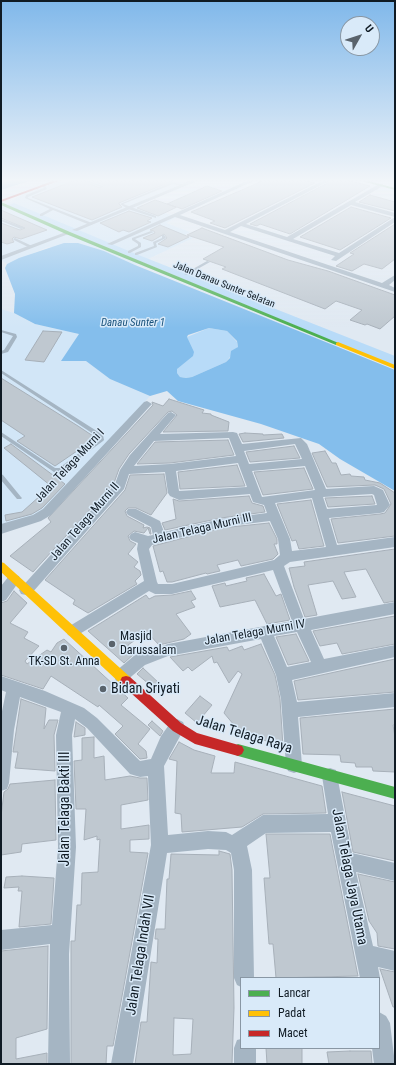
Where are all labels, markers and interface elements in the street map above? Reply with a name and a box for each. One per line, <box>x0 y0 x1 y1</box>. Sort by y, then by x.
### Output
north arrow <box>340 16 380 56</box>
text: U <box>362 22 376 35</box>
street label: Jalan Danau Sunter Selatan <box>171 259 277 311</box>
water label: Danau Sunter 1 <box>101 316 165 330</box>
street label: Jalan Telaga Murni I <box>32 426 108 506</box>
street label: Jalan Telaga Murni II <box>47 480 123 564</box>
street label: Jalan Telaga Murni III <box>151 511 253 547</box>
street label: Jalan Telaga Murni IV <box>203 617 307 649</box>
place label: Masjid Darussalam <box>120 630 176 658</box>
marker: Masjid Darussalam <box>107 639 117 649</box>
marker: TK-SD St. Anna <box>59 643 69 653</box>
place label: TK-SD St. Anna <box>28 655 100 669</box>
place label: Bidan Sriyati <box>111 681 180 697</box>
marker: Bidan Sriyati <box>98 684 108 694</box>
street label: Jalan Telaga Raya <box>194 712 294 758</box>
street label: Jalan Telaga Bakti III <box>57 751 73 867</box>
street label: Jalan Telaga Jaya Utama <box>328 808 370 946</box>
street label: Jalan Telaga Indah VII <box>123 893 159 1017</box>
legend <box>240 977 380 1049</box>
text: Lancar <box>278 986 310 1000</box>
text: Padat <box>278 1006 306 1020</box>
text: Macet <box>278 1026 308 1040</box>

